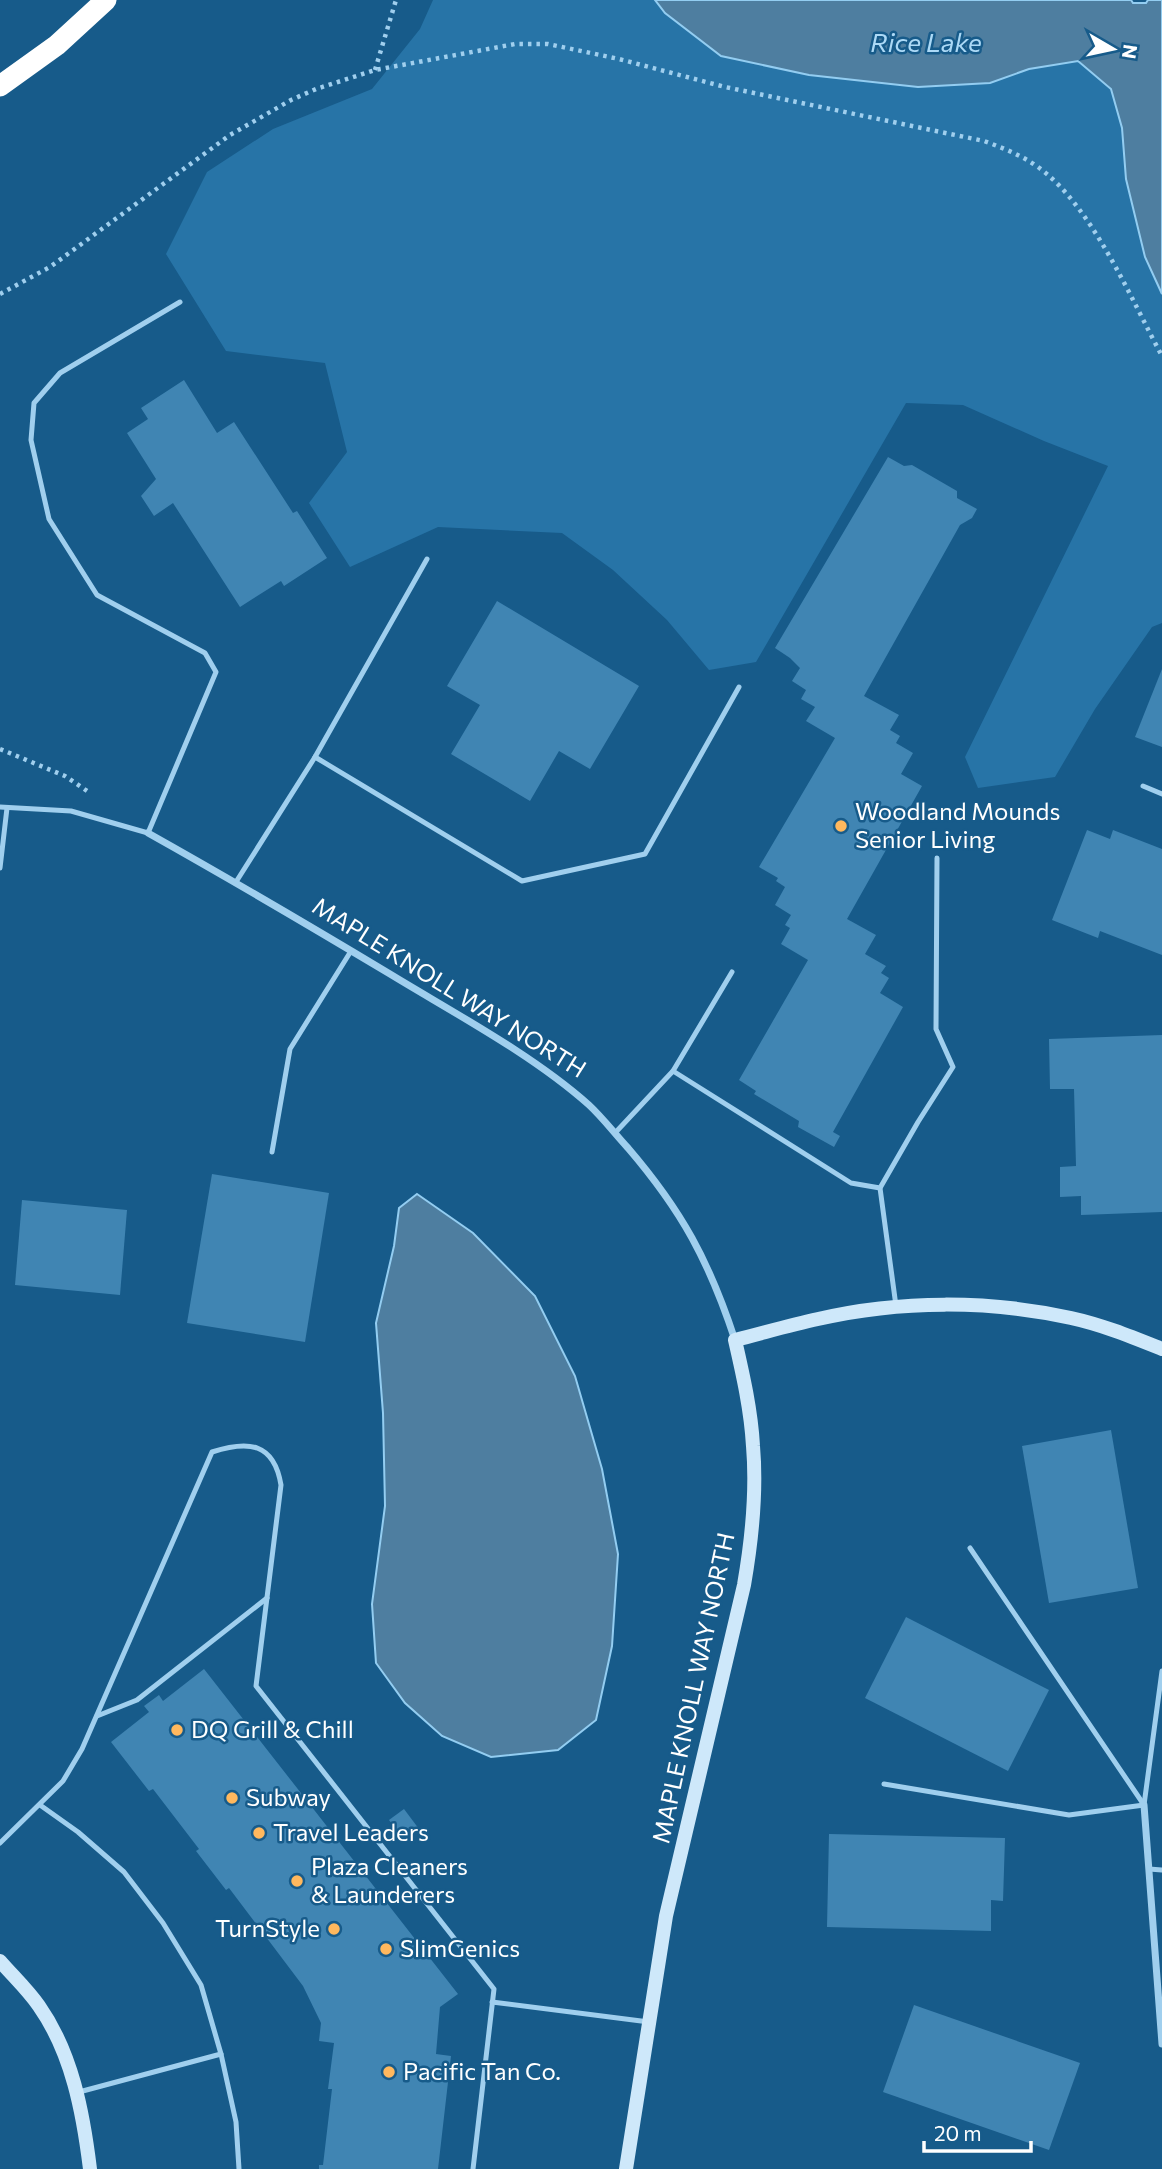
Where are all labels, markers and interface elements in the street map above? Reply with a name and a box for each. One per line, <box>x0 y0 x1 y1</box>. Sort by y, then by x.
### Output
north arrow <box>1078 14 1148 84</box>
water label: Rice Lake <box>870 26 982 57</box>
text: N <box>1118 43 1143 61</box>
place label: Woodland Mounds Senior Living <box>855 796 1060 853</box>
marker: Woodland Mounds Senior Living <box>833 818 849 834</box>
street label: MAPLE KNOLL WAY NORTH <box>308 890 592 1083</box>
street label: MAPLE KNOLL WAY NORTH <box>645 1530 740 1846</box>
place label: DQ Grill & Chill <box>191 1714 354 1743</box>
marker: DQ Grill & Chill <box>169 1722 185 1738</box>
place label: Subway <box>246 1782 331 1811</box>
marker: Subway <box>224 1790 240 1806</box>
place label: Travel Leaders <box>273 1817 429 1846</box>
marker: Travel Leaders <box>251 1825 267 1841</box>
place label: Plaza Cleaners & Launderers <box>311 1851 468 1908</box>
marker: Plaza Cleaners & Launderers <box>289 1873 305 1889</box>
place label: TurnStyle <box>215 1913 320 1942</box>
marker: TurnStyle <box>326 1921 342 1937</box>
place label: SlimGenics <box>400 1933 520 1962</box>
marker: SlimGenics <box>378 1941 394 1957</box>
place label: Pacific Tan Co. <box>403 2056 561 2085</box>
marker: Pacific Tan Co. <box>381 2064 397 2080</box>
scale bar <box>924 2110 1031 2154</box>
text: 20 m <box>934 2120 982 2145</box>

